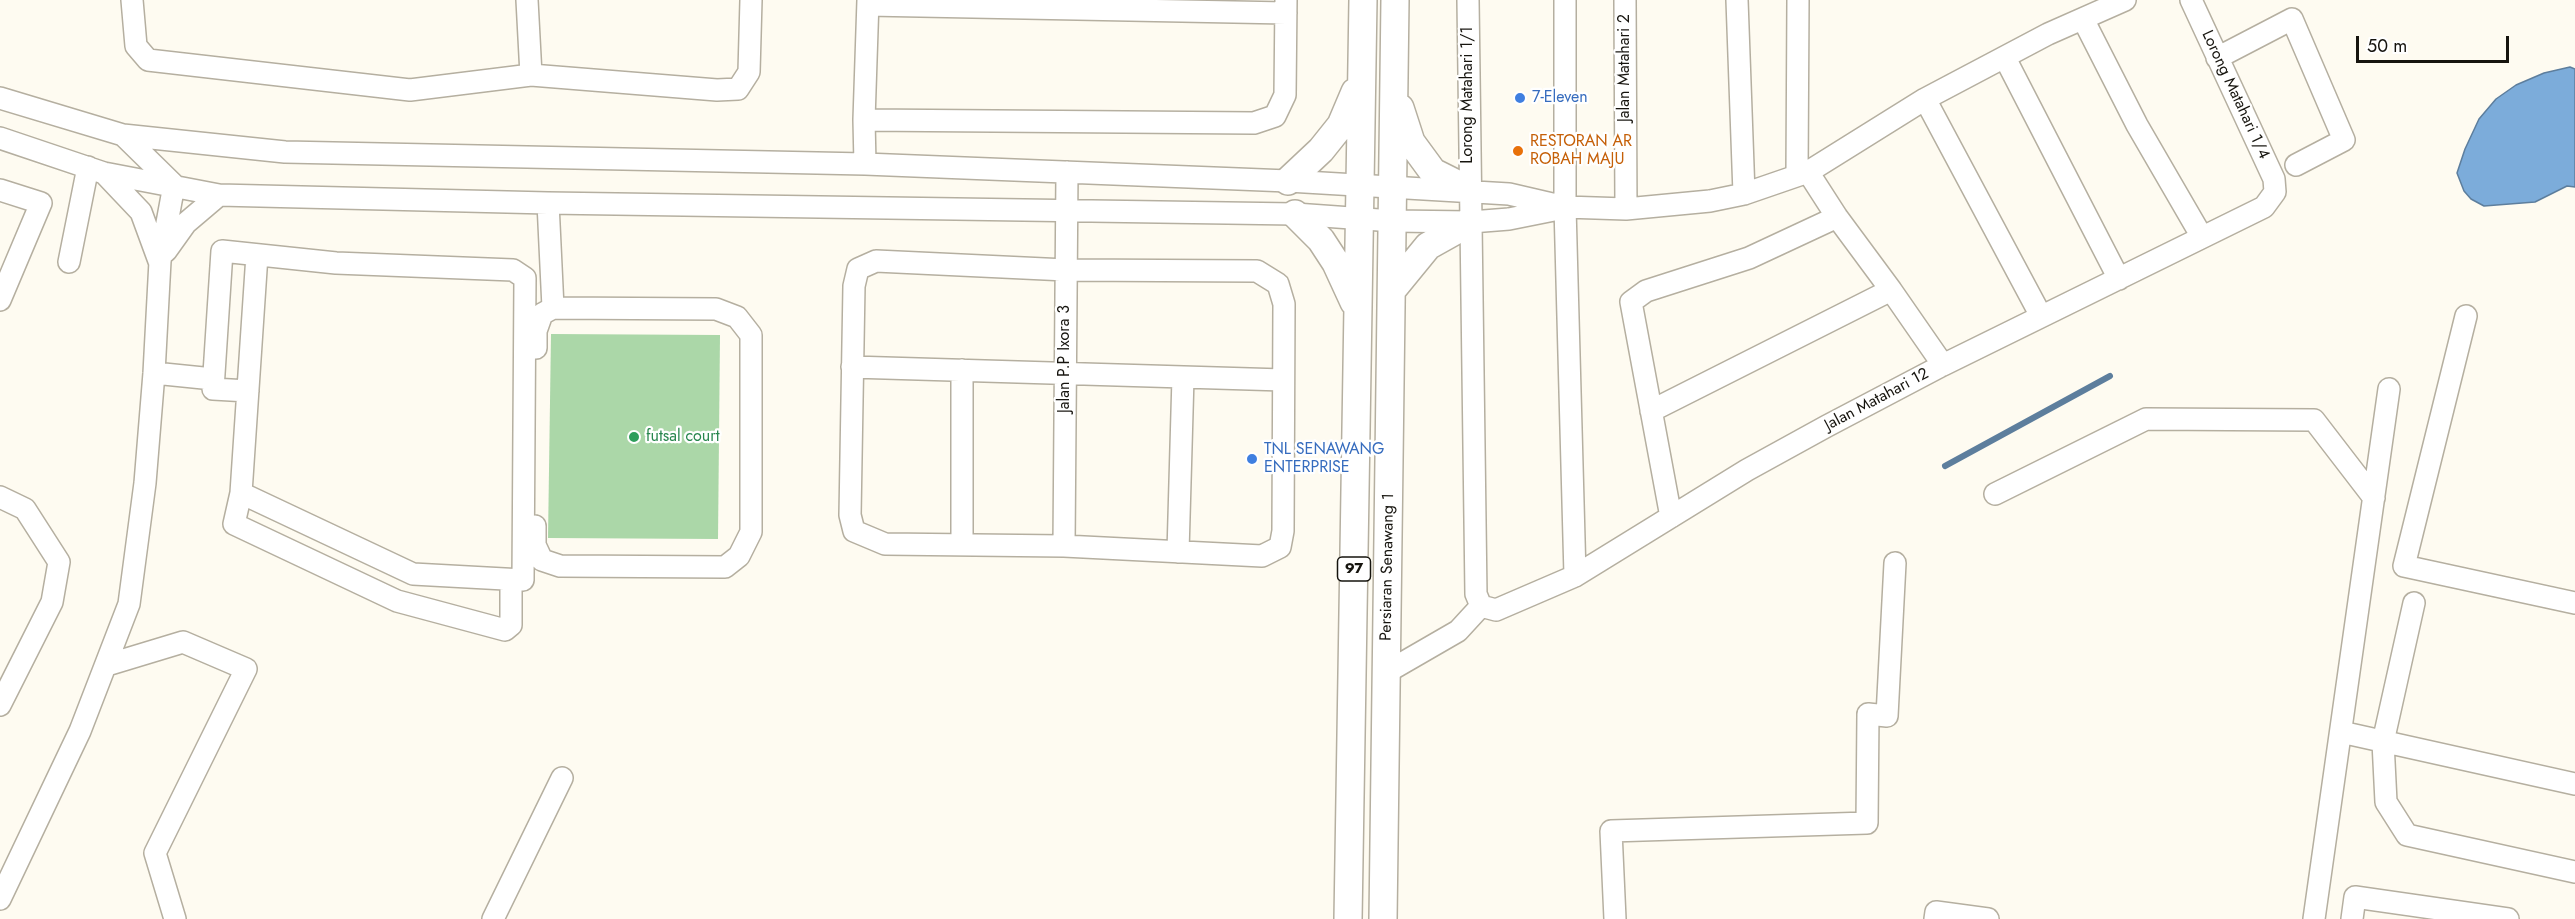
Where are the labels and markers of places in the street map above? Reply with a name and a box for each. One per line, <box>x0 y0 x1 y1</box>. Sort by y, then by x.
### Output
place label: 7-Eleven <box>1532 88 1588 108</box>
marker: 7-Eleven <box>1513 91 1527 105</box>
place label: RESTORAN AR ROBAH MAJU <box>1530 132 1632 170</box>
marker: RESTORAN AR ROBAH MAJU <box>1511 144 1525 158</box>
place label: futsal court <box>646 427 720 447</box>
marker: futsal court <box>627 430 641 444</box>
place label: TNL SENAWANG ENTERPRISE <box>1264 440 1384 478</box>
marker: TNL SENAWANG ENTERPRISE <box>1245 452 1259 466</box>

